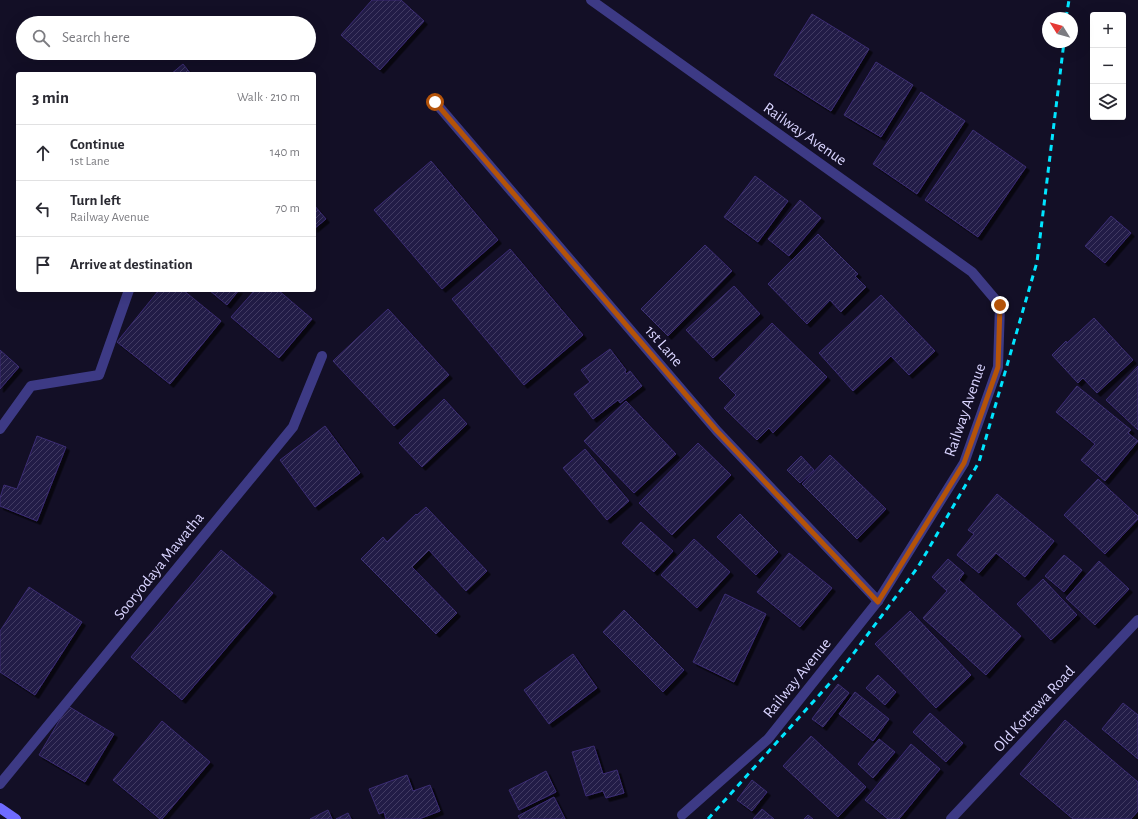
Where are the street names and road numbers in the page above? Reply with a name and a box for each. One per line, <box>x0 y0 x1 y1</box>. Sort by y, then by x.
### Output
street label: Railway Avenue <box>760 99 850 169</box>
street label: 1st Lane <box>642 322 686 370</box>
street label: Railway Avenue <box>942 361 989 459</box>
street label: Sooryodaya Mawatha <box>111 509 208 623</box>
street label: Railway Avenue <box>760 635 835 722</box>
street label: Old Kottawa Road <box>990 663 1078 755</box>

